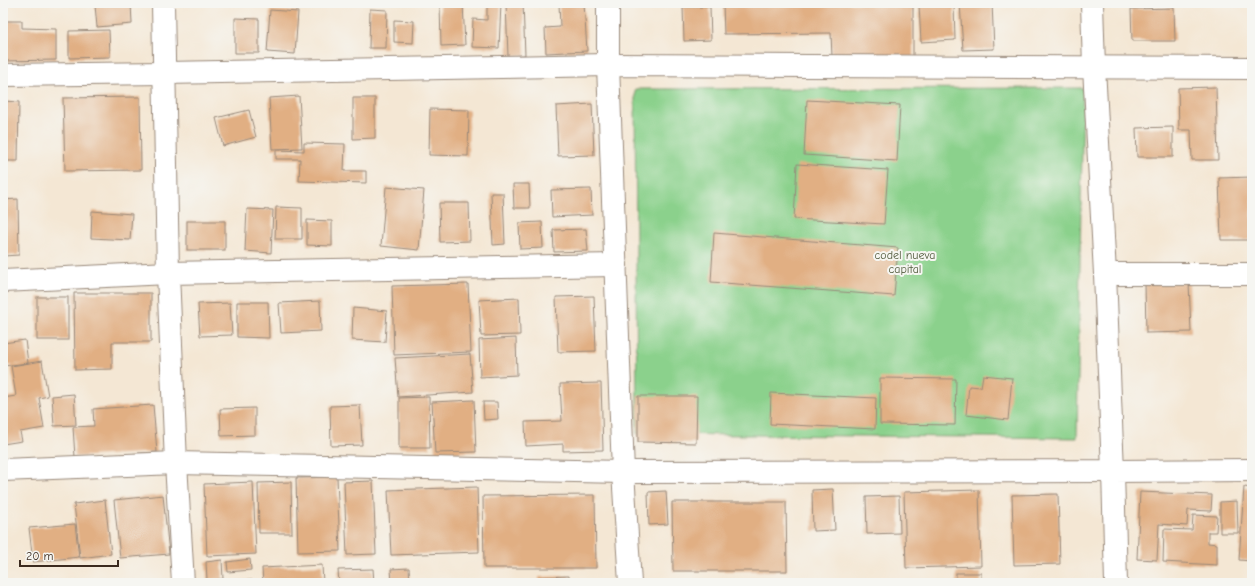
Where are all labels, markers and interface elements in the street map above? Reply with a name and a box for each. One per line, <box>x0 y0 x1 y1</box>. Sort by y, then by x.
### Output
park label: codel nueva capital <box>875 248 935 276</box>
scale bar <box>20 542 118 568</box>
text: 20 m <box>26 549 54 563</box>

